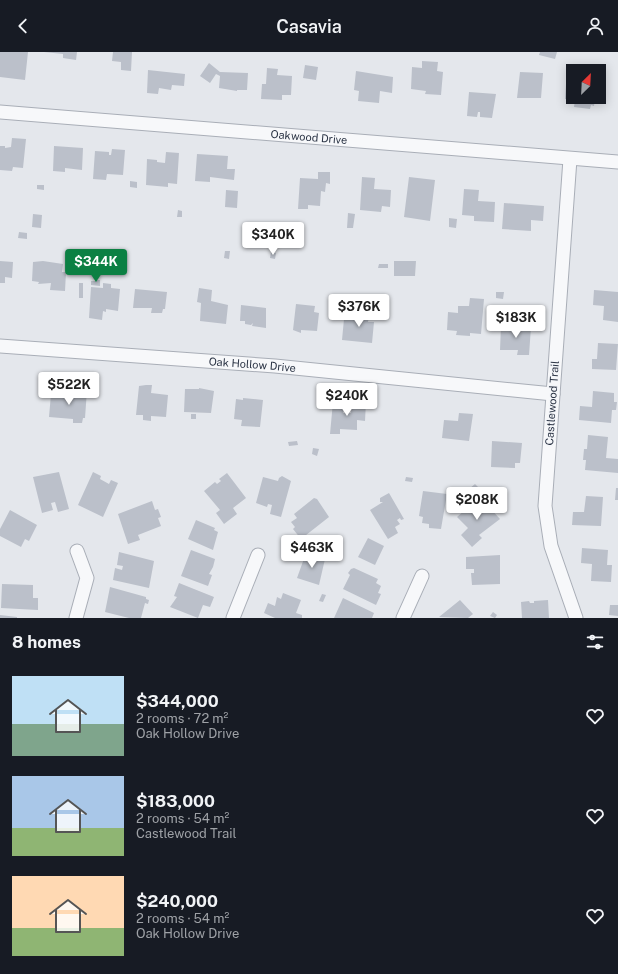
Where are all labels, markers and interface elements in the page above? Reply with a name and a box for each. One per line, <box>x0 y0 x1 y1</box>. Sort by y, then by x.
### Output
icon: back <box>12 15 34 37</box>
icon: person <box>584 15 606 37</box>
text: Casavia <box>276 16 342 37</box>
north arrow <box>566 64 606 104</box>
map controls <box>566 64 606 104</box>
street label: Oakwood Drive <box>270 128 348 146</box>
pin: $340K <box>245 222 301 256</box>
text: $340K <box>251 227 295 242</box>
pin: $344K <box>68 249 124 283</box>
text: $344K <box>74 254 118 269</box>
pin: $376K <box>331 294 387 328</box>
text: $376K <box>337 299 381 314</box>
pin: $183K <box>488 305 544 339</box>
text: $183K <box>495 310 537 325</box>
street label: Oak Hollow Drive <box>208 355 297 374</box>
street label: Castlewood Trail <box>543 360 561 446</box>
pin: $522K <box>41 372 97 406</box>
text: $522K <box>47 377 91 392</box>
pin: $240K <box>319 383 375 417</box>
text: $240K <box>325 388 369 403</box>
pin: $208K <box>449 487 505 521</box>
text: $208K <box>455 492 499 507</box>
pin: $463K <box>284 535 340 569</box>
text: $463K <box>290 540 334 555</box>
icon: filters <box>584 631 606 653</box>
text: 8 homes <box>12 632 81 652</box>
text: $344,000 <box>136 691 219 711</box>
icon: home <box>44 692 92 740</box>
icon: heart <box>584 705 606 727</box>
text: 2 rooms · 72 m² <box>136 711 228 726</box>
text: Oak Hollow Drive <box>136 726 239 741</box>
text: $183,000 <box>136 791 215 811</box>
icon: home <box>44 792 92 840</box>
icon: heart <box>584 805 606 827</box>
text: 2 rooms · 54 m² <box>136 811 229 826</box>
text: Castlewood Trail <box>136 826 237 841</box>
text: $240,000 <box>136 891 218 911</box>
icon: home <box>44 892 92 940</box>
icon: heart <box>584 905 606 927</box>
text: 2 rooms · 54 m² <box>136 911 229 926</box>
text: Oak Hollow Drive <box>136 926 239 941</box>

